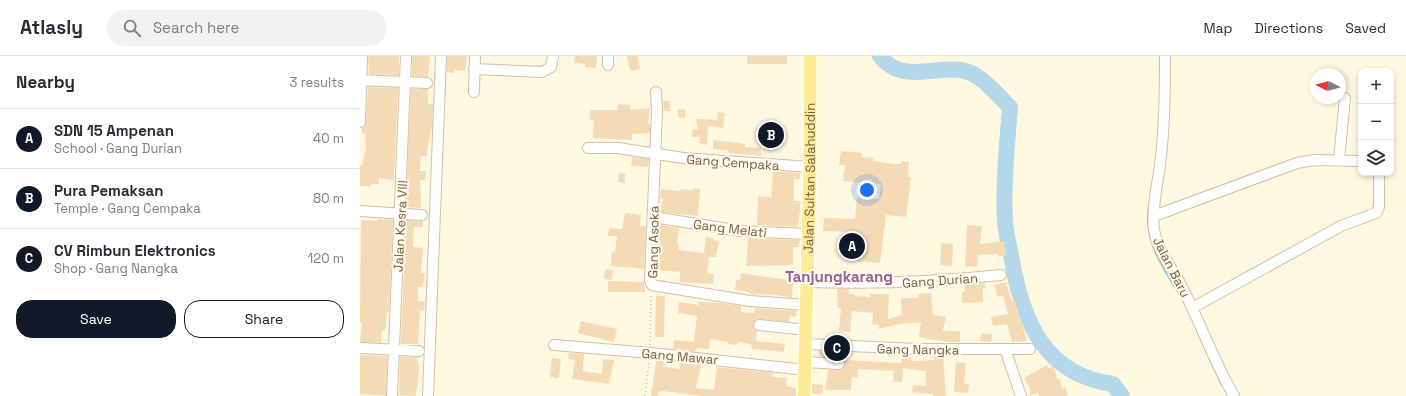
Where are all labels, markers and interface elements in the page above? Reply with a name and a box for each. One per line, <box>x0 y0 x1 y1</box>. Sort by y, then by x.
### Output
search box <box>107 10 387 46</box>
text: Atlasly <box>20 15 83 40</box>
icon: search <box>121 17 143 39</box>
text: Search here <box>153 18 239 37</box>
text: Map <box>1203 19 1233 37</box>
text: Directions <box>1255 19 1323 37</box>
text: Saved <box>1345 19 1386 37</box>
north arrow <box>1310 68 1346 104</box>
map controls <box>1358 68 1394 176</box>
button: + <box>1358 68 1394 104</box>
text: Nearby <box>16 71 75 93</box>
text: 3 results <box>290 74 344 91</box>
street label: Jalan Sultan Salahuddin <box>800 103 819 254</box>
button: − <box>1358 104 1394 140</box>
pin: B <box>758 120 784 150</box>
text: SDN 15 Ampenan <box>54 121 174 140</box>
text: A <box>25 130 33 147</box>
text: 40 m <box>313 130 344 147</box>
text: School · Gang Durian <box>54 140 182 157</box>
button: layers <box>1358 140 1394 176</box>
street label: Gang Cempaka <box>686 151 781 174</box>
street label: Jalan Kesra VIII <box>390 180 411 272</box>
your location <box>857 180 877 200</box>
text: Pura Pemaksan <box>54 181 164 200</box>
text: B <box>25 190 33 207</box>
text: 80 m <box>313 190 344 207</box>
text: Temple · Gang Cempaka <box>54 200 201 217</box>
street label: Gang Asoka <box>644 205 663 279</box>
street label: Gang Melati <box>692 216 768 241</box>
pin: A <box>839 231 865 261</box>
street label: Jalan Baru <box>1149 234 1194 300</box>
text: CV Rimbun Elektronics <box>54 241 216 260</box>
text: C <box>25 250 33 267</box>
text: 120 m <box>308 250 344 267</box>
text: Shop · Gang Nangka <box>54 260 178 277</box>
district label: Tanjungkarang <box>785 267 893 286</box>
street label: Gang Durian <box>902 269 978 292</box>
button: Save <box>16 300 176 338</box>
button: Share <box>184 300 344 338</box>
pin: C <box>824 333 850 363</box>
street label: Gang Nangka <box>877 340 960 359</box>
street label: Gang Mawar <box>641 345 719 368</box>

